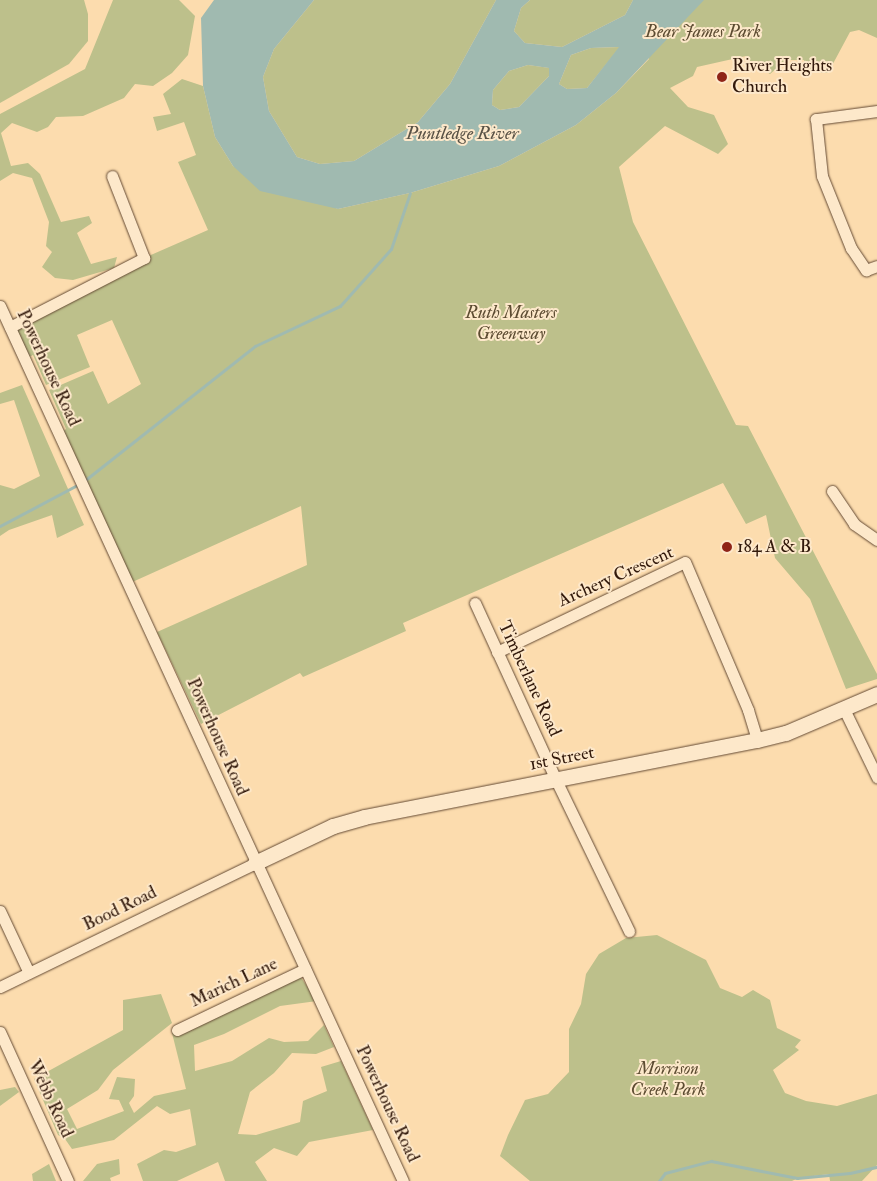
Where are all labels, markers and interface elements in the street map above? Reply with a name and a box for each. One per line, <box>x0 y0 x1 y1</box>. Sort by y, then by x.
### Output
park label: Bear James Park <box>645 21 761 43</box>
place label: River Heights Church <box>732 56 832 98</box>
marker: River Heights Church <box>716 71 728 83</box>
water label: Puntledge River <box>406 123 518 145</box>
park label: Ruth Masters Greenway <box>465 303 557 346</box>
street label: Powerhouse Road <box>12 306 84 430</box>
place label: 184 A & B <box>737 536 811 558</box>
marker: 184 A & B <box>721 541 733 553</box>
street label: Archery Crescent <box>555 542 677 612</box>
street label: Timberlane Road <box>493 618 565 740</box>
street label: Powerhouse Road <box>181 675 253 799</box>
street label: 1st Street <box>528 742 596 776</box>
street label: Bood Road <box>80 882 160 936</box>
street label: Marich Lane <box>187 953 281 1013</box>
street label: Powerhouse Road <box>351 1042 423 1166</box>
street label: Webb Road <box>23 1057 77 1141</box>
park label: Morrison Creek Park <box>630 1059 706 1102</box>

